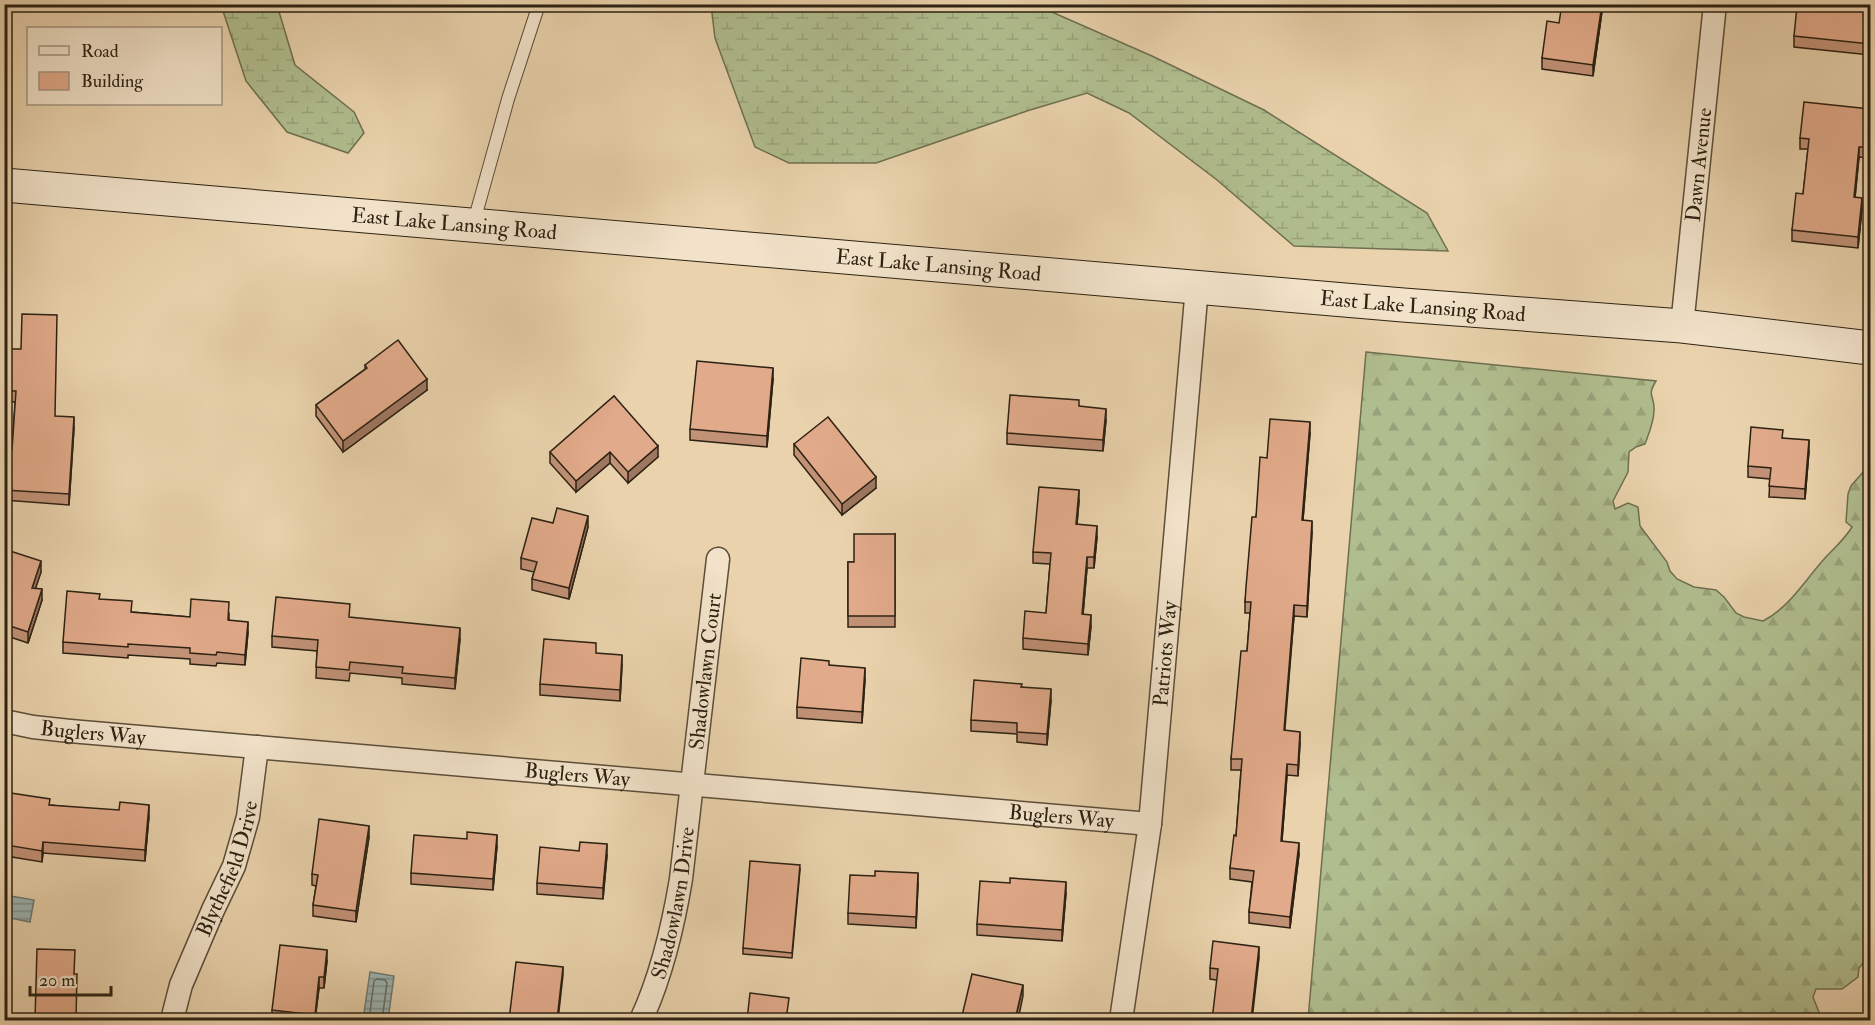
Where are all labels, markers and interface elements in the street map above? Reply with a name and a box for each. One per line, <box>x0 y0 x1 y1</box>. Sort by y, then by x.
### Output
legend <box>27 27 222 105</box>
text: Road <box>81 40 119 63</box>
text: Building <box>81 70 144 93</box>
street label: Dawn Avenue <box>1679 106 1718 223</box>
street label: East Lake Lansing Road <box>351 201 559 246</box>
street label: East Lake Lansing Road <box>835 243 1043 287</box>
street label: East Lake Lansing Road <box>1319 284 1527 328</box>
street label: Shadowlawn Court <box>683 591 727 751</box>
street label: Patriots Way <box>1147 599 1183 708</box>
street label: Buglers Way <box>39 714 148 751</box>
street label: Buglers Way <box>523 757 632 793</box>
street label: Buglers Way <box>1008 798 1116 834</box>
street label: Blythefield Drive <box>190 799 263 940</box>
street label: Shadowlawn Drive <box>645 825 700 983</box>
scale bar <box>30 959 111 997</box>
text: 20 m <box>39 969 75 992</box>

